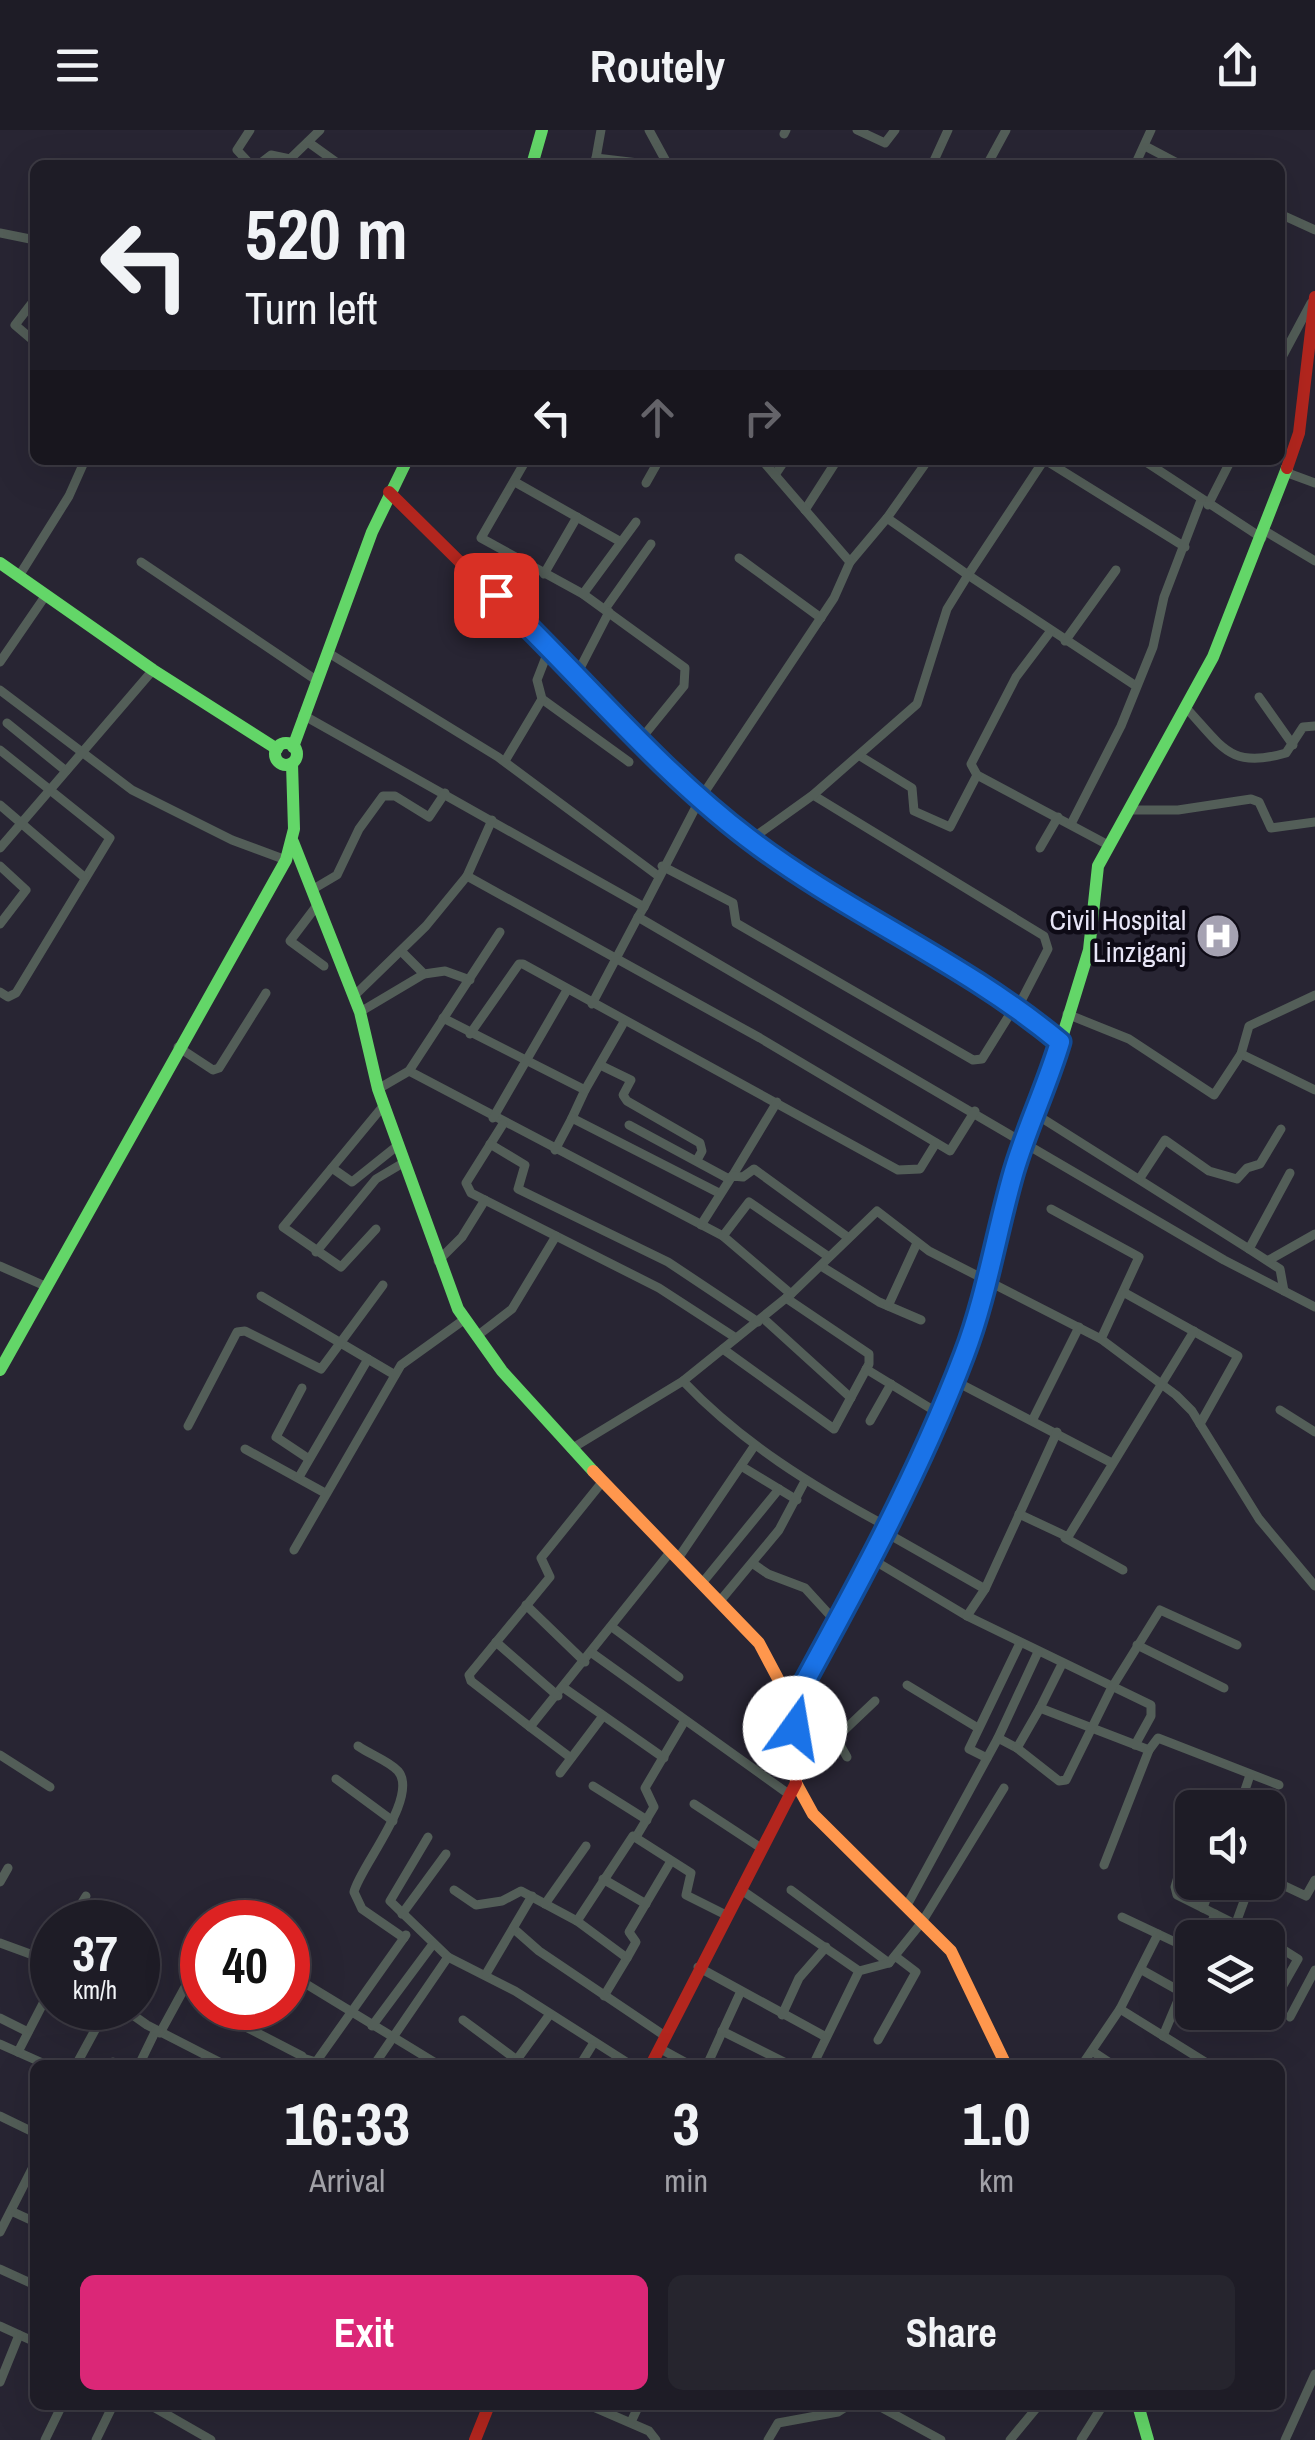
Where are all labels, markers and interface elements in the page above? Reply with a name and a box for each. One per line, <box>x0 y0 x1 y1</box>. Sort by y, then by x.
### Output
text: Routely <box>590 35 725 96</box>
icon: menu <box>50 38 105 93</box>
icon: share <box>1210 38 1265 93</box>
text: 520 m <box>245 187 408 281</box>
icon: left <box>80 200 210 330</box>
text: Turn left <box>245 277 377 338</box>
icon: left <box>525 390 580 445</box>
icon: ahead <box>630 390 685 445</box>
icon: right <box>735 390 790 445</box>
pin <box>454 553 539 638</box>
icon: arrive <box>469 568 524 623</box>
place label: Civil Hospital Linziganj <box>1049 901 1186 971</box>
hospital icon: Civil Hospital Linziganj <box>1195 913 1241 959</box>
position arrow <box>743 1676 847 1780</box>
map controls <box>1175 1790 1285 2030</box>
button: sound <box>1175 1790 1285 1900</box>
speed limit sign: 40 <box>180 1900 310 2030</box>
text: 37 <box>72 1919 118 1987</box>
button: layers <box>1175 1920 1285 2030</box>
text: km/h <box>73 1973 117 2007</box>
text: 16:33 <box>284 2083 410 2164</box>
text: 3 <box>673 2083 700 2164</box>
text: 1.0 <box>962 2083 1031 2164</box>
text: Arrival <box>309 2159 385 2202</box>
text: min <box>664 2159 708 2202</box>
text: km <box>979 2159 1014 2202</box>
button: Exit <box>80 2275 648 2390</box>
button: Share <box>668 2275 1235 2390</box>

